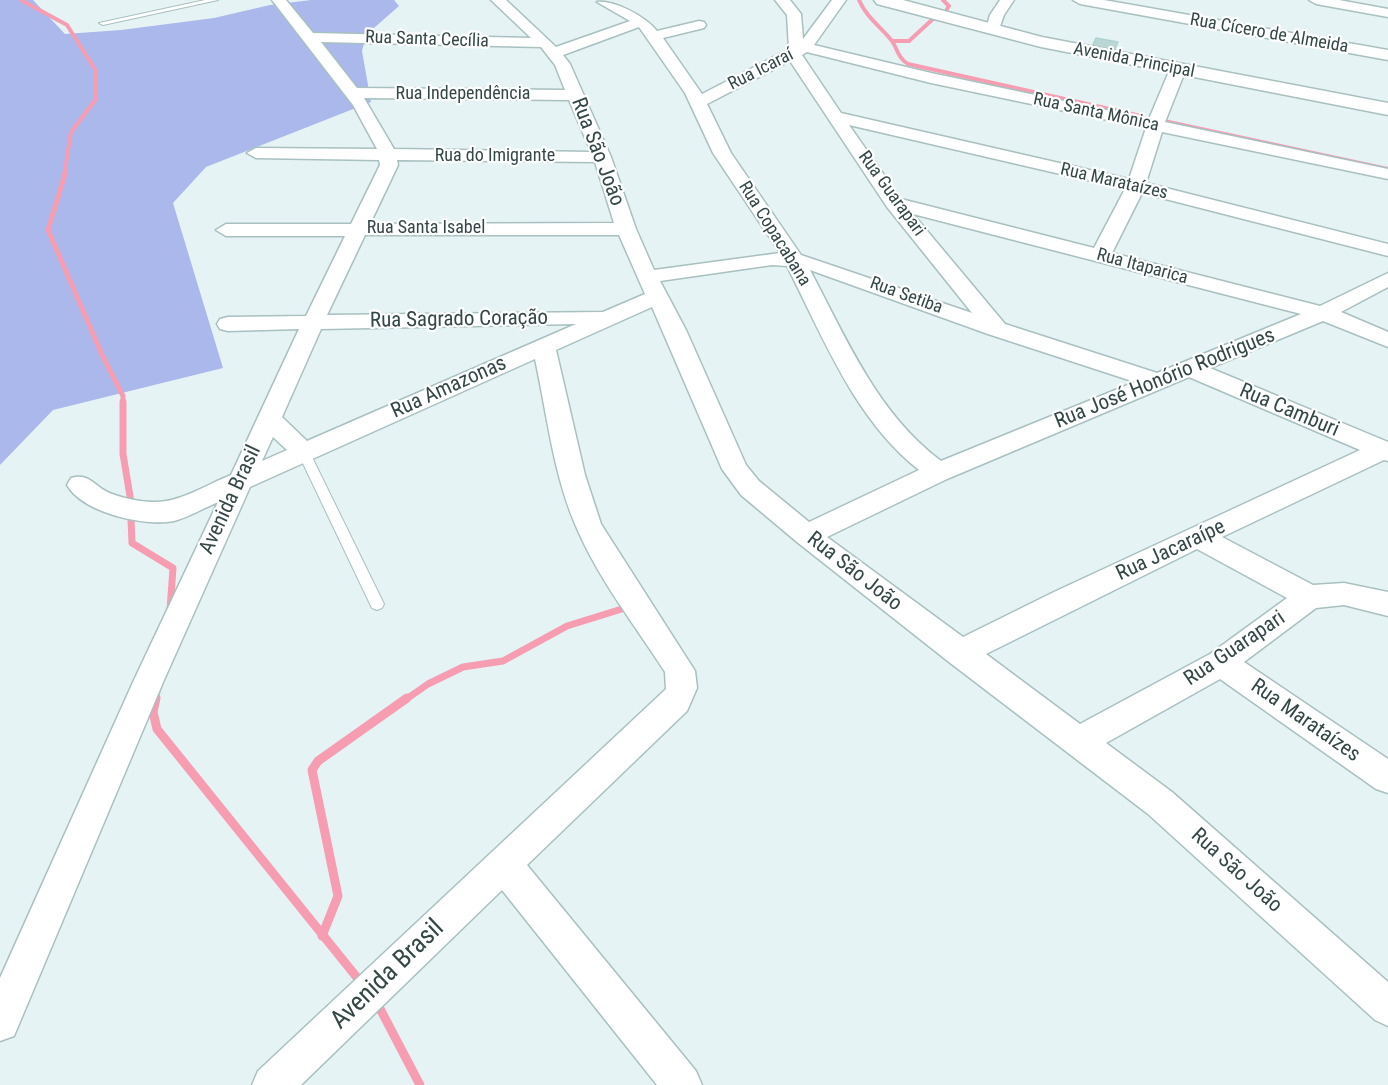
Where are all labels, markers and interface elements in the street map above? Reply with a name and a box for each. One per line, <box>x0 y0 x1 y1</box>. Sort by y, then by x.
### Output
street label: Rua Cícero de Almeida <box>1188 9 1350 59</box>
street label: Rua Santa Cecília <box>365 27 489 53</box>
street label: Avenida Principal <box>1072 39 1196 83</box>
street label: Rua Icaraí <box>725 44 797 96</box>
street label: Rua Independência <box>396 83 530 105</box>
street label: Rua Santa Mônica <box>1031 89 1161 137</box>
street label: Rua São João <box>565 94 629 210</box>
street label: Rua do Imigrante <box>435 145 555 167</box>
street label: Rua Guarapari <box>853 147 929 241</box>
street label: Rua Marataízes <box>1058 159 1170 205</box>
street label: Rua Copacabana <box>733 178 815 290</box>
street label: Rua Santa Isabel <box>367 217 485 239</box>
street label: Rua Itaparica <box>1094 244 1190 290</box>
street label: Rua Setiba <box>867 273 945 319</box>
street label: Rua Sagrado Coração <box>370 306 548 334</box>
street label: Rua José Honório Rodrigues <box>1051 323 1279 435</box>
street label: Rua Amazonas <box>387 351 511 425</box>
street label: Rua Camburi <box>1235 379 1343 443</box>
street label: Avenida Brasil <box>195 442 267 558</box>
street label: Rua Jacaraípe <box>1113 515 1229 587</box>
street label: Rua São João <box>801 527 907 617</box>
street label: Rua Guarapari <box>1180 606 1290 692</box>
street label: Rua Marataízes <box>1245 674 1365 768</box>
street label: Rua São João <box>1185 824 1287 918</box>
street label: Avenida Brasil <box>325 913 451 1037</box>

